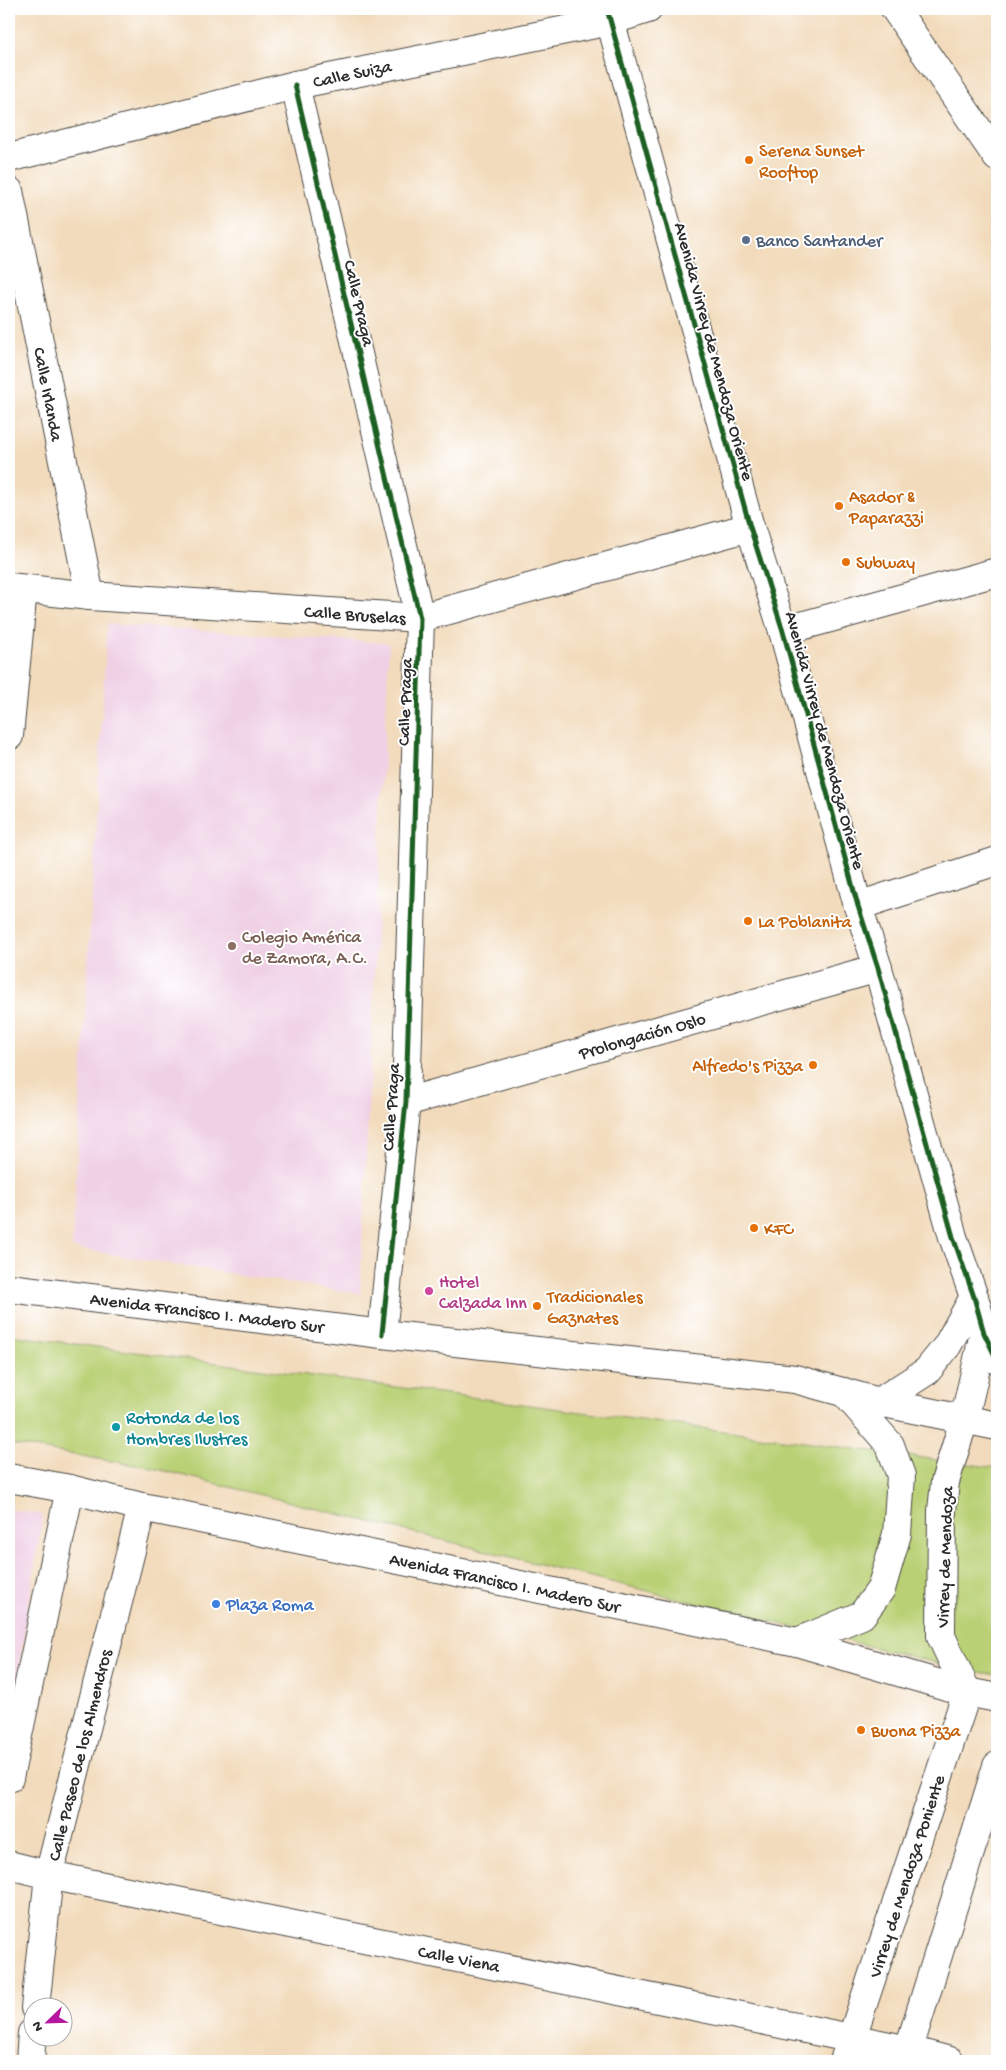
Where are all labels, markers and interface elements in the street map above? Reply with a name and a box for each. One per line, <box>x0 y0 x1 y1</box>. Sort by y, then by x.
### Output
street label: Calle Suiza <box>311 57 395 94</box>
place label: Serena Sunset Rooftop <box>759 142 865 184</box>
marker: Serena Sunset Rooftop <box>743 154 755 166</box>
street label: Avenida Virrey de Mendoza Oriente <box>668 220 757 484</box>
place label: Banco Santander <box>755 232 884 253</box>
marker: Banco Santander <box>740 234 752 246</box>
street label: Calle Praga <box>337 258 378 350</box>
street label: Calle Irlanda <box>27 346 66 444</box>
place label: Asador & Paparazzi <box>848 488 924 530</box>
marker: Asador & Paparazzi <box>833 500 845 512</box>
place label: Subway <box>856 554 915 575</box>
marker: Subway <box>840 556 852 568</box>
street label: Calle Bruselas <box>303 602 408 631</box>
street label: Avenida Virrey de Mendoza Oriente <box>779 609 868 873</box>
street label: Calle Praga <box>394 657 419 746</box>
place label: La Poblanita <box>758 913 852 934</box>
marker: La Poblanita <box>742 915 754 927</box>
place label: Colegio América de Zamora, A.C. <box>242 928 368 970</box>
marker: Colegio América de Zamora, A.C. <box>226 940 238 952</box>
street label: Prolongación Oslo <box>576 1009 708 1066</box>
place label: Alfredo's Pizza <box>692 1057 804 1078</box>
marker: Alfredo's Pizza <box>807 1059 819 1071</box>
street label: Calle Praga <box>379 1062 406 1152</box>
place label: KFC <box>764 1220 794 1241</box>
marker: KFC <box>748 1222 760 1234</box>
place label: Hotel Calzada Inn <box>439 1273 527 1315</box>
marker: Hotel Calzada Inn <box>423 1285 435 1297</box>
place label: Tradicionales Gaznates <box>546 1288 644 1330</box>
street label: Avenida Francisco I. Madero Sur <box>89 1290 326 1339</box>
marker: Tradicionales Gaznates <box>531 1300 543 1312</box>
place label: Rotonda de los Hombres Ilustres <box>126 1409 249 1451</box>
marker: Rotonda de los Hombres Ilustres <box>110 1421 122 1433</box>
street label: Virrey de Mendoza <box>934 1485 959 1629</box>
street label: Avenida Francisco I. Madero Sur <box>387 1550 623 1620</box>
place label: Plaza Roma <box>225 1596 315 1617</box>
marker: Plaza Roma <box>210 1598 222 1610</box>
street label: Calle Paseo de los Almendros <box>45 1646 118 1863</box>
place label: Buona Pizza <box>870 1722 962 1743</box>
marker: Buona Pizza <box>855 1724 867 1736</box>
street label: Virrey de Mendoza Poniente <box>865 1772 951 1982</box>
street label: Calle Viena <box>416 1942 502 1979</box>
north arrow <box>22 1998 72 2048</box>
text: N <box>29 2019 48 2034</box>

